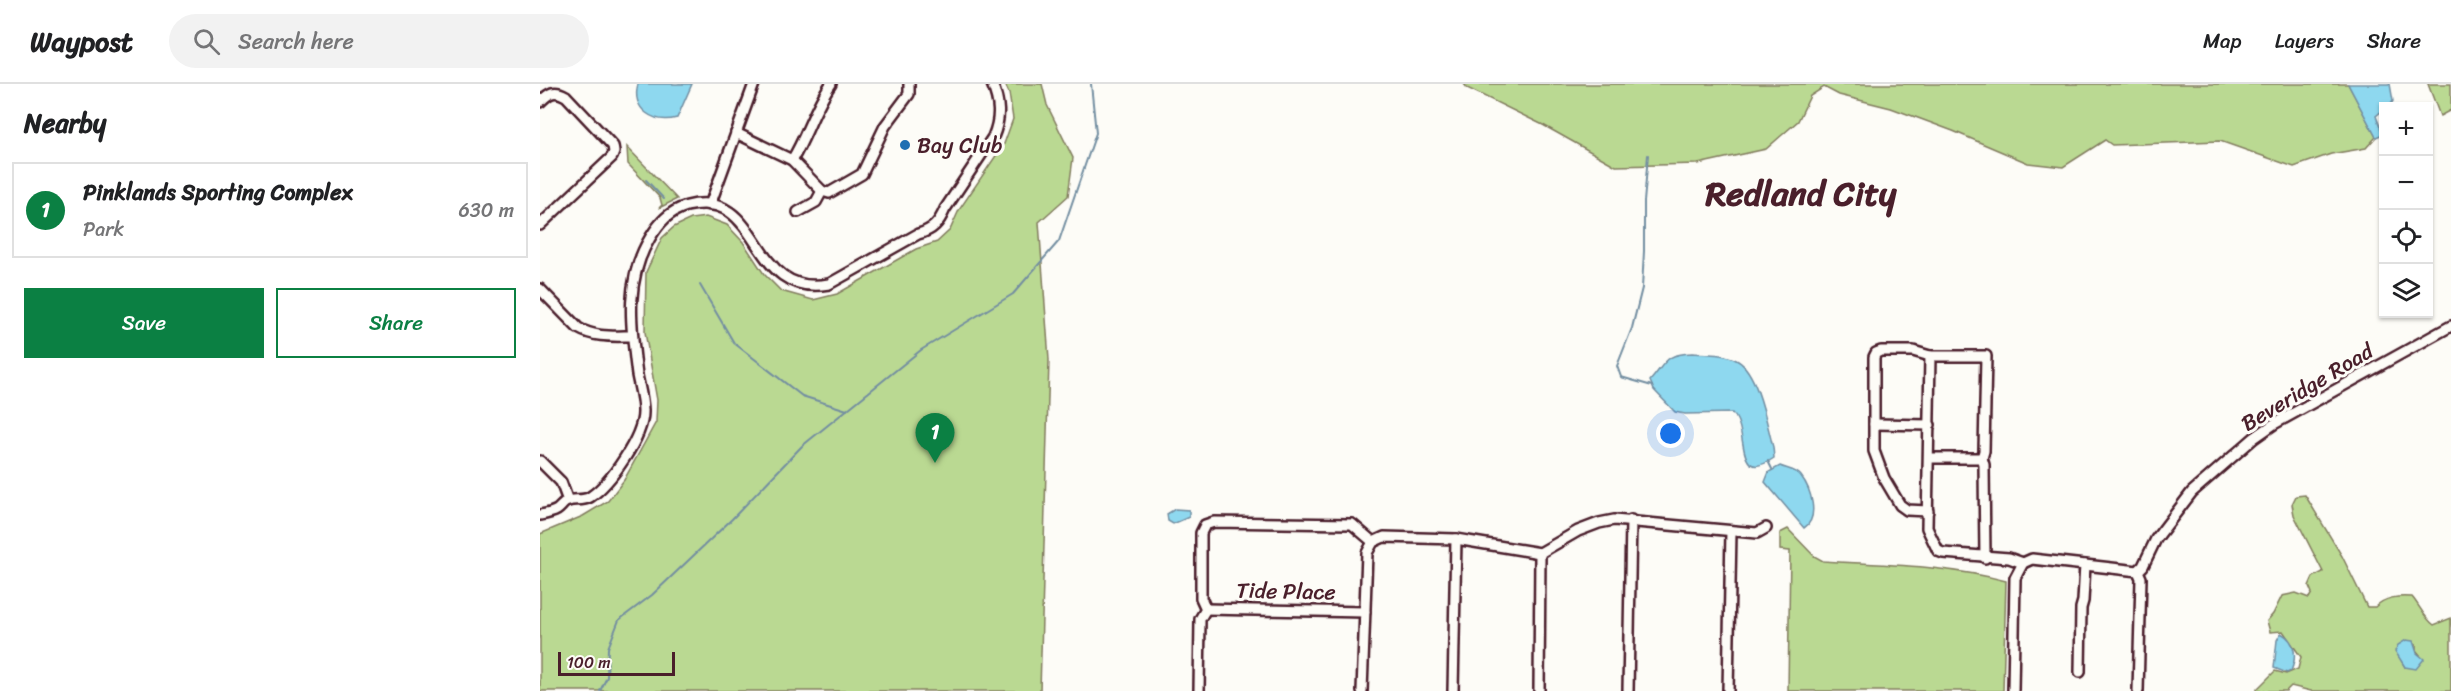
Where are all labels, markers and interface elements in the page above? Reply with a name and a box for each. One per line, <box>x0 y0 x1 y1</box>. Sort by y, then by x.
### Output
search box <box>169 14 589 68</box>
text: Waypost <box>30 17 133 66</box>
text: Search here <box>238 22 354 61</box>
text: Map <box>2203 22 2242 60</box>
text: Layers <box>2275 22 2334 60</box>
text: Share <box>2367 22 2421 60</box>
icon: search <box>190 25 223 58</box>
text: Nearby <box>24 100 106 146</box>
map controls <box>2379 102 2433 318</box>
button: + <box>2379 102 2433 156</box>
place label: Bay Club <box>917 126 1003 165</box>
marker: Bay Club <box>898 138 912 152</box>
button: − <box>2379 156 2433 210</box>
district label: Redland City <box>1705 164 1897 224</box>
text: Pinklands Sporting Complex <box>83 173 353 212</box>
text: 1 <box>41 193 50 228</box>
text: 630 m <box>458 193 514 228</box>
button: locate <box>2379 210 2433 264</box>
text: Park <box>83 212 124 247</box>
button: layers <box>2379 264 2433 318</box>
button: Save <box>24 288 264 358</box>
button: Share <box>276 288 516 358</box>
street label: Beveridge Road <box>2233 331 2382 442</box>
pin: 1 <box>916 414 954 463</box>
your location <box>1656 419 1685 448</box>
street label: Tide Place <box>1236 571 1336 611</box>
text: 100 m <box>567 648 611 677</box>
scale bar <box>558 649 675 676</box>

